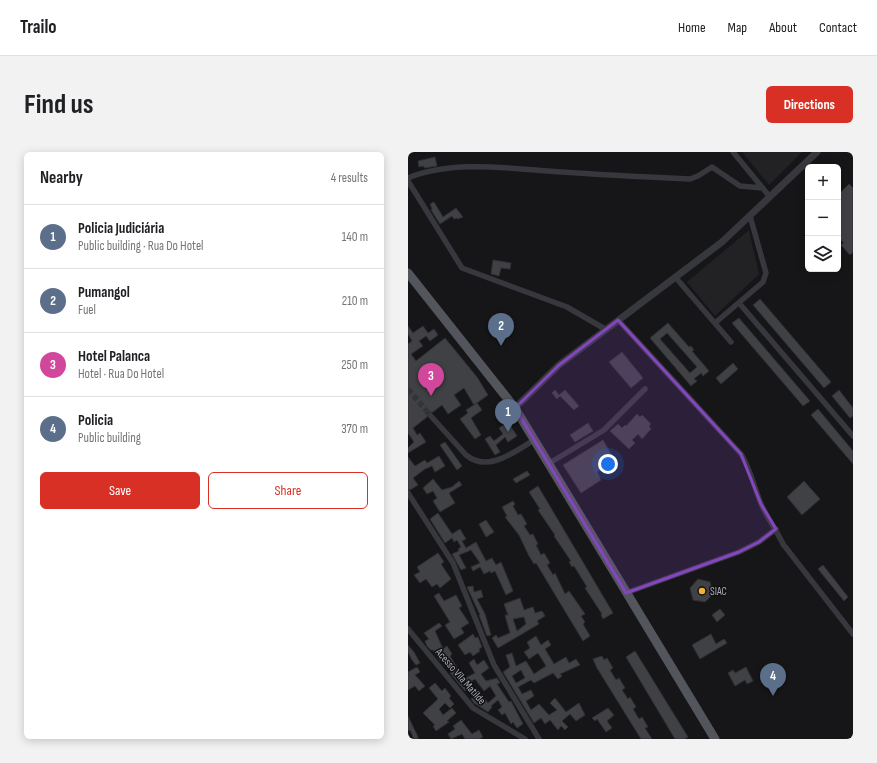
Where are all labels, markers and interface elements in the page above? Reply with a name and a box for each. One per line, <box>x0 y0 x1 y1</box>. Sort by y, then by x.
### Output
text: Trailo <box>20 16 57 39</box>
text: Home <box>678 19 706 36</box>
text: Map <box>728 19 747 36</box>
text: About <box>769 19 797 36</box>
text: Contact <box>819 19 857 36</box>
button: Directions <box>766 86 853 123</box>
text: Find us <box>24 88 93 121</box>
map controls <box>805 164 841 272</box>
button: + <box>805 164 841 200</box>
text: Nearby <box>40 168 83 188</box>
text: 4 results <box>331 170 368 186</box>
button: − <box>805 200 841 236</box>
text: Policia Judiciária <box>78 219 164 238</box>
text: 1 <box>50 229 56 245</box>
text: 140 m <box>342 229 368 245</box>
button: layers <box>805 236 841 272</box>
text: Public building · Rua Do Hotel <box>78 238 204 254</box>
text: Pumangol <box>78 283 130 302</box>
text: 2 <box>50 293 56 309</box>
text: 210 m <box>342 293 368 309</box>
text: Fuel <box>78 302 96 318</box>
pin: 2 <box>488 313 514 346</box>
text: Hotel Palanca <box>78 347 150 366</box>
text: 3 <box>50 357 56 373</box>
text: 250 m <box>341 357 368 373</box>
pin: 3 <box>418 363 444 396</box>
text: Hotel · Rua Do Hotel <box>78 366 164 382</box>
pin: 1 <box>495 399 521 432</box>
text: Policia <box>78 411 113 430</box>
text: 4 <box>50 421 56 437</box>
text: 370 m <box>341 421 368 437</box>
text: Public building <box>78 430 141 446</box>
your location <box>598 454 618 474</box>
button: Save <box>40 472 200 509</box>
button: Share <box>208 472 368 509</box>
place label: SIAC <box>710 585 727 598</box>
marker: SIAC <box>697 586 707 596</box>
street label: Acesso Vila Matilde <box>432 645 488 707</box>
pin: 4 <box>760 663 786 696</box>

